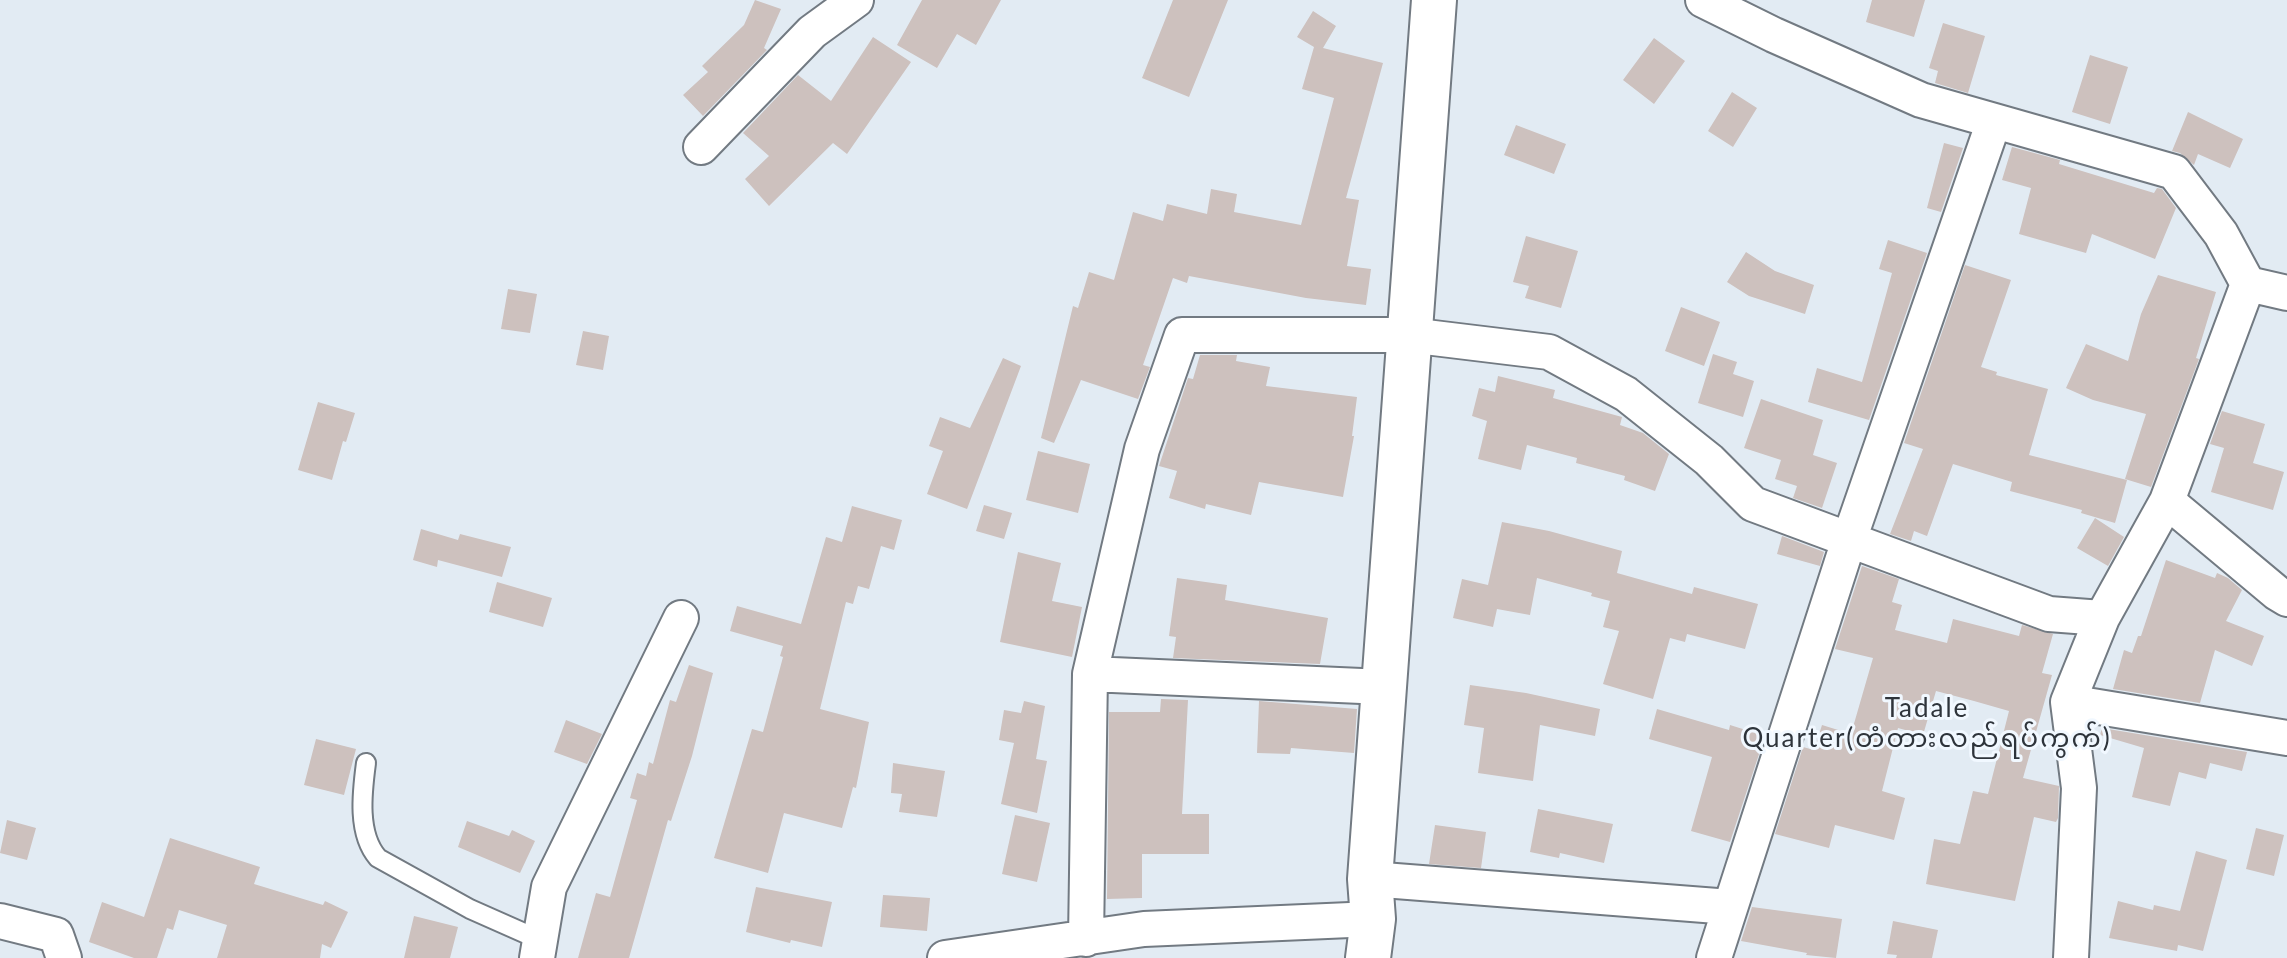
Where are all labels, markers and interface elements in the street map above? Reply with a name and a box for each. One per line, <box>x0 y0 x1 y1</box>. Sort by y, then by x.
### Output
district label: Tadale Quarter(တံတားလည်ရပ်ကွက်) <box>1759 693 2095 754</box>

